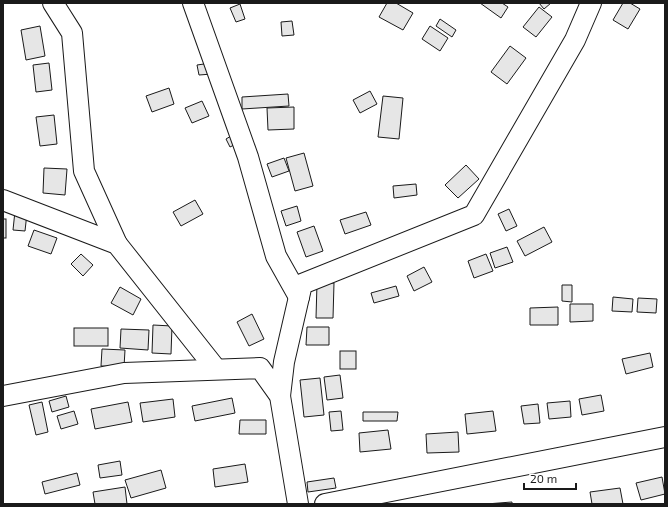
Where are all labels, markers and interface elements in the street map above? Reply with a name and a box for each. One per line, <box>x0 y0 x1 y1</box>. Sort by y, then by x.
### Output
scale bar <box>524 465 576 491</box>
text: 20 m <box>530 471 557 485</box>

